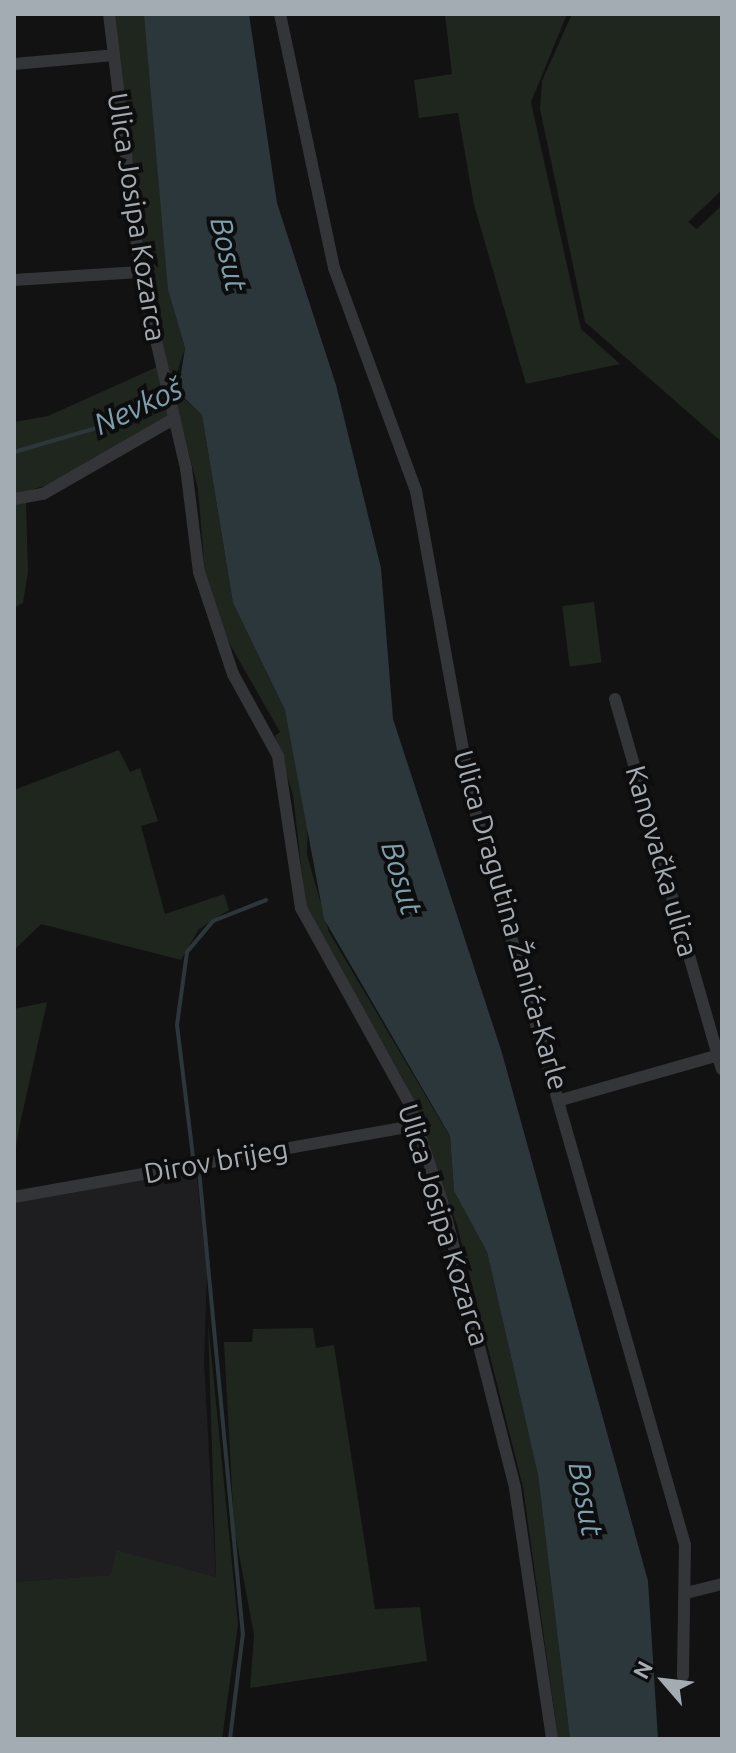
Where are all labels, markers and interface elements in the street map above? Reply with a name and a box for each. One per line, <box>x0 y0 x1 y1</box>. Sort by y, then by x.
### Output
street label: Ulica Josipa Kozarca <box>101 90 173 344</box>
water label: Bosut <box>203 213 255 295</box>
water label: Nevkoš <box>88 370 188 442</box>
street label: Ulica Dragutina Žanića-Karle <box>446 746 576 1094</box>
street label: Kanovačka ulica <box>619 762 705 960</box>
water label: Bosut <box>374 837 430 919</box>
street label: Ulica Josipa Kozarca <box>391 1100 497 1350</box>
street label: Dirov brijeg <box>141 1132 291 1190</box>
water label: Bosut <box>561 1459 611 1539</box>
north arrow <box>624 1641 704 1721</box>
text: N <box>627 1656 657 1683</box>

